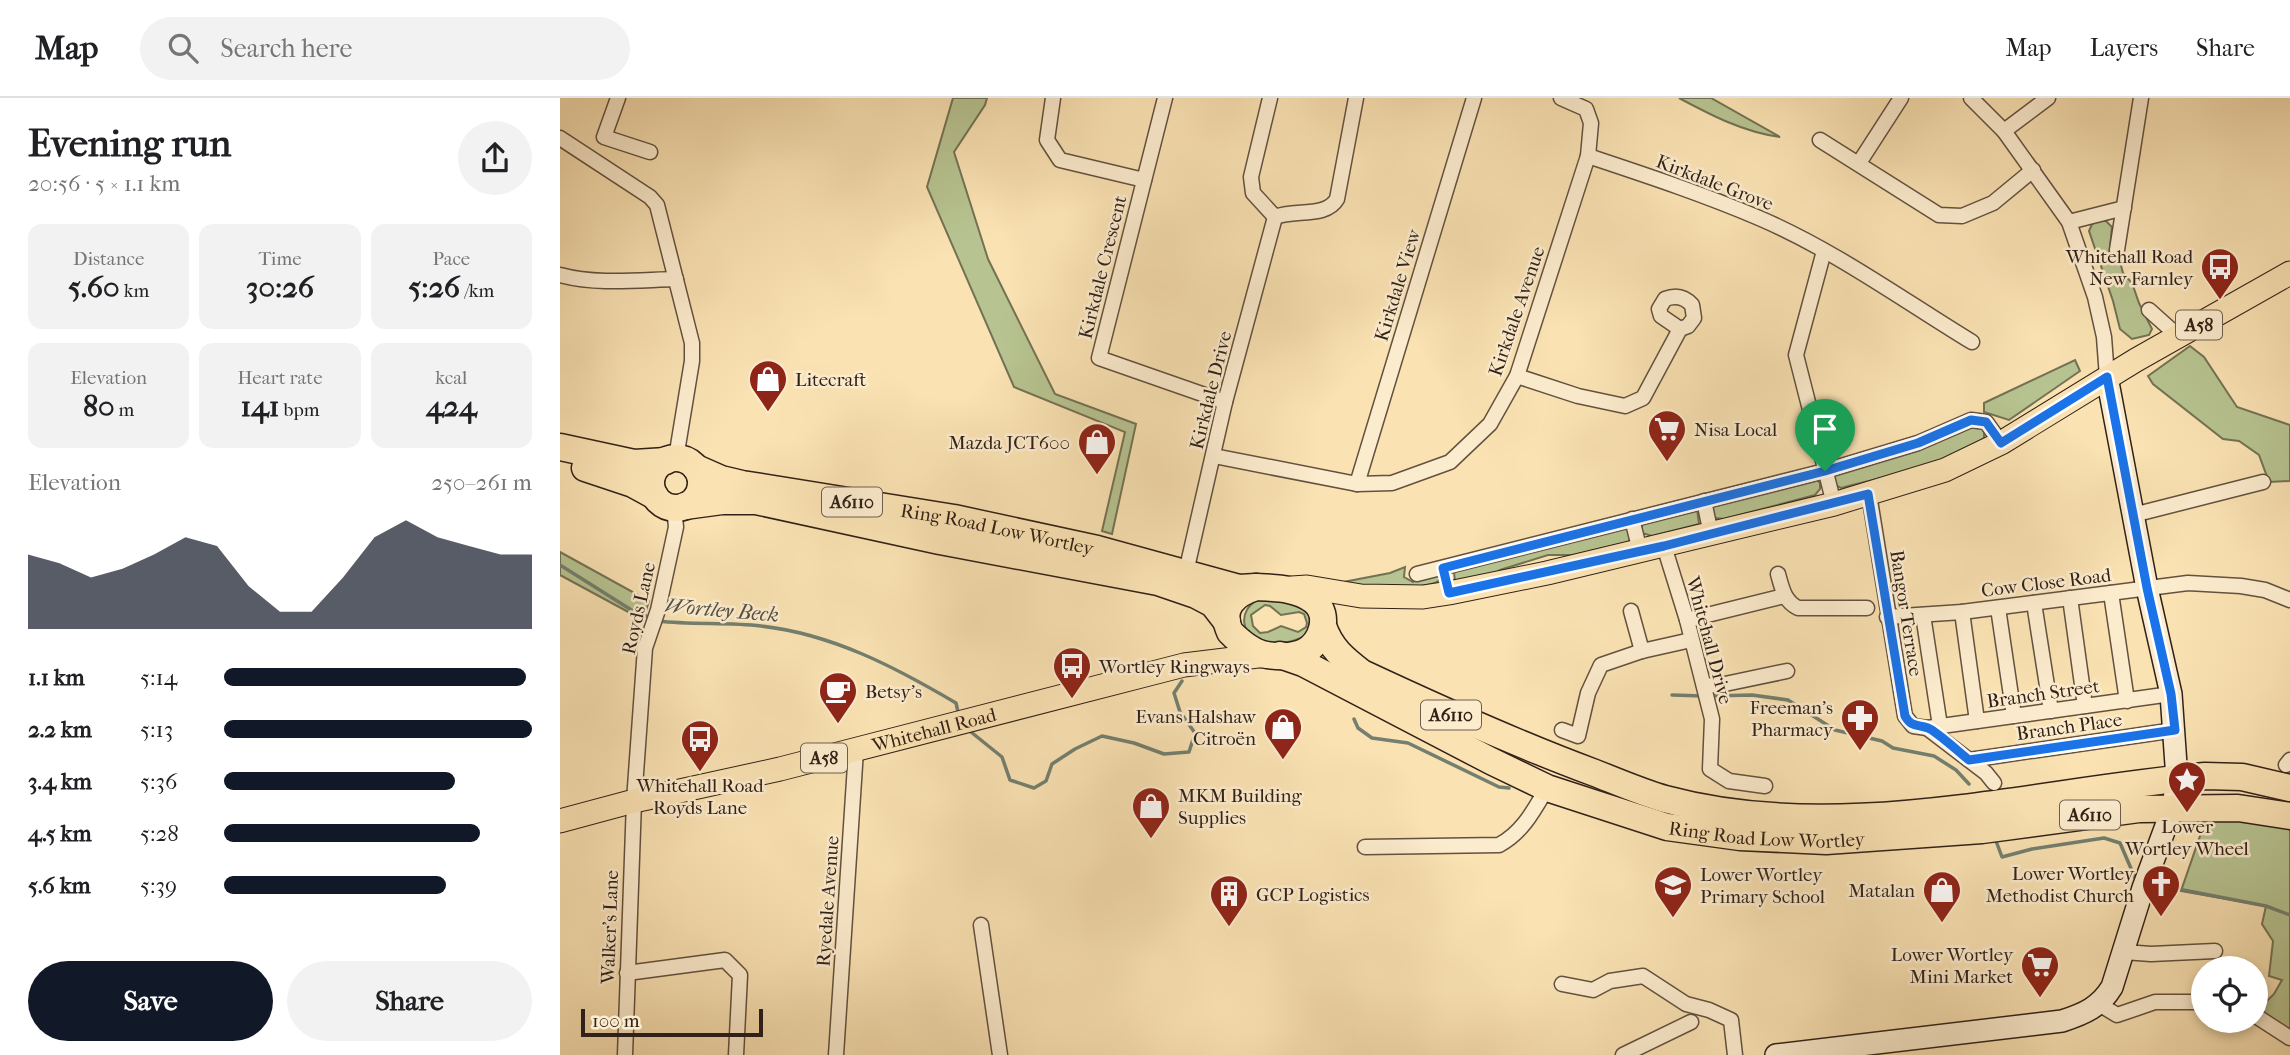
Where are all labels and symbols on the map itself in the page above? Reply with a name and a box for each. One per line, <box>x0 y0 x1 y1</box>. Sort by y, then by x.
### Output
street label: Kirkdale Grove <box>1653 150 1776 215</box>
street label: Kirkdale Crescent <box>1075 193 1131 341</box>
street label: Kirkdale View <box>1371 226 1426 344</box>
street label: Kirkdale Avenue <box>1484 243 1549 379</box>
place label: Whitehall Road New Farnley <box>2065 246 2194 290</box>
bus stop icon: Whitehall Road New Farnley <box>2199 246 2241 301</box>
road number: A58 <box>2176 310 2222 340</box>
street label: Kirkdale Drive <box>1186 329 1236 452</box>
shop icon: Litecraft <box>747 358 789 413</box>
place label: Litecraft <box>795 369 867 391</box>
pin <box>1795 399 1855 471</box>
supermarket icon: Nisa Local <box>1646 408 1688 463</box>
place label: Nisa Local <box>1694 419 1777 441</box>
shop icon: Mazda JCT600 <box>1076 421 1118 476</box>
place label: Mazda JCT600 <box>948 432 1070 454</box>
road number: A6110 <box>822 488 882 516</box>
street label: Ring Road Low Wortley <box>899 500 1096 560</box>
street label: Bangor Terrace <box>1885 549 1927 678</box>
street label: Royds Lane <box>618 560 660 657</box>
street label: Cow Close Road <box>1980 564 2113 602</box>
street label: Whitehall Drive <box>1681 573 1737 707</box>
water label: Wortley Beck <box>664 593 780 627</box>
bus stop icon: Wortley Ringways <box>1051 645 1093 700</box>
place label: Wortley Ringways <box>1098 656 1250 678</box>
cafe icon: Betsy's <box>817 670 859 725</box>
street label: Branch Street <box>1985 675 2101 713</box>
place label: Betsy's <box>865 681 922 703</box>
place label: Freeman's Pharmacy <box>1750 697 1834 741</box>
pharmacy icon: Freeman's Pharmacy <box>1839 697 1881 752</box>
road number: A6110 <box>1421 700 1481 730</box>
street label: Whitehall Road <box>869 704 999 757</box>
place label: Evans Halshaw Citroën <box>1135 706 1257 750</box>
shop icon: Evans Halshaw Citroën <box>1262 706 1304 761</box>
street label: Branch Place <box>2015 709 2123 745</box>
bus stop icon: Whitehall Road Royds Lane <box>679 718 721 773</box>
road number: A58 <box>801 744 847 772</box>
place icon: Lower Wortley Wheel <box>2166 759 2208 814</box>
place label: Whitehall Road Royds Lane <box>635 775 764 819</box>
shop icon: MKM Building Supplies <box>1130 785 1172 840</box>
place label: MKM Building Supplies <box>1178 785 1302 829</box>
road number: A6110 <box>2060 800 2120 830</box>
place label: Lower Wortley Wheel <box>2124 816 2249 860</box>
street label: Ring Road Low Wortley <box>1667 817 1866 853</box>
street label: Ryedale Avenue <box>812 835 844 967</box>
place label: Lower Wortley Methodist Church <box>1986 863 2135 907</box>
church icon: Lower Wortley Methodist Church <box>2140 863 2182 918</box>
school or university icon: Lower Wortley Primary School <box>1652 864 1694 919</box>
place label: Lower Wortley Primary School <box>1700 864 1825 908</box>
shop icon: Matalan <box>1921 869 1963 924</box>
street label: Walker's Lane <box>597 870 623 985</box>
building icon: GCP Logistics <box>1208 873 1250 928</box>
place label: Matalan <box>1848 880 1915 902</box>
place label: GCP Logistics <box>1256 884 1370 906</box>
place label: Lower Wortley Mini Market <box>1891 944 2014 988</box>
supermarket icon: Lower Wortley Mini Market <box>2019 944 2061 999</box>
scale bar <box>581 1006 763 1038</box>

